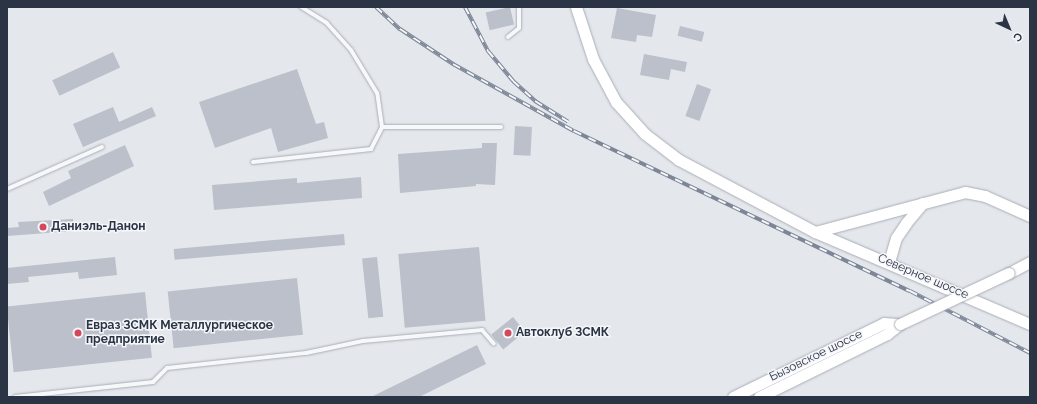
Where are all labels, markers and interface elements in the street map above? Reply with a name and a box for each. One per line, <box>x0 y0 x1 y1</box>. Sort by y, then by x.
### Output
north arrow <box>989 8 1029 48</box>
text: С <box>1010 30 1025 44</box>
place label: Даниэль-Данон <box>51 220 145 234</box>
marker: Даниэль-Данон <box>38 222 48 232</box>
street label: Северное шоссе <box>875 251 971 303</box>
place label: Евраз ЗСМК Металлургическое предприятие <box>86 319 273 347</box>
place label: Автоклуб ЗСМК <box>516 326 609 340</box>
street label: Бызовское шоссе <box>767 327 865 385</box>
marker: Евраз ЗСМК Металлургическое предприятие <box>73 328 83 338</box>
marker: Автоклуб ЗСМК <box>503 328 513 338</box>

